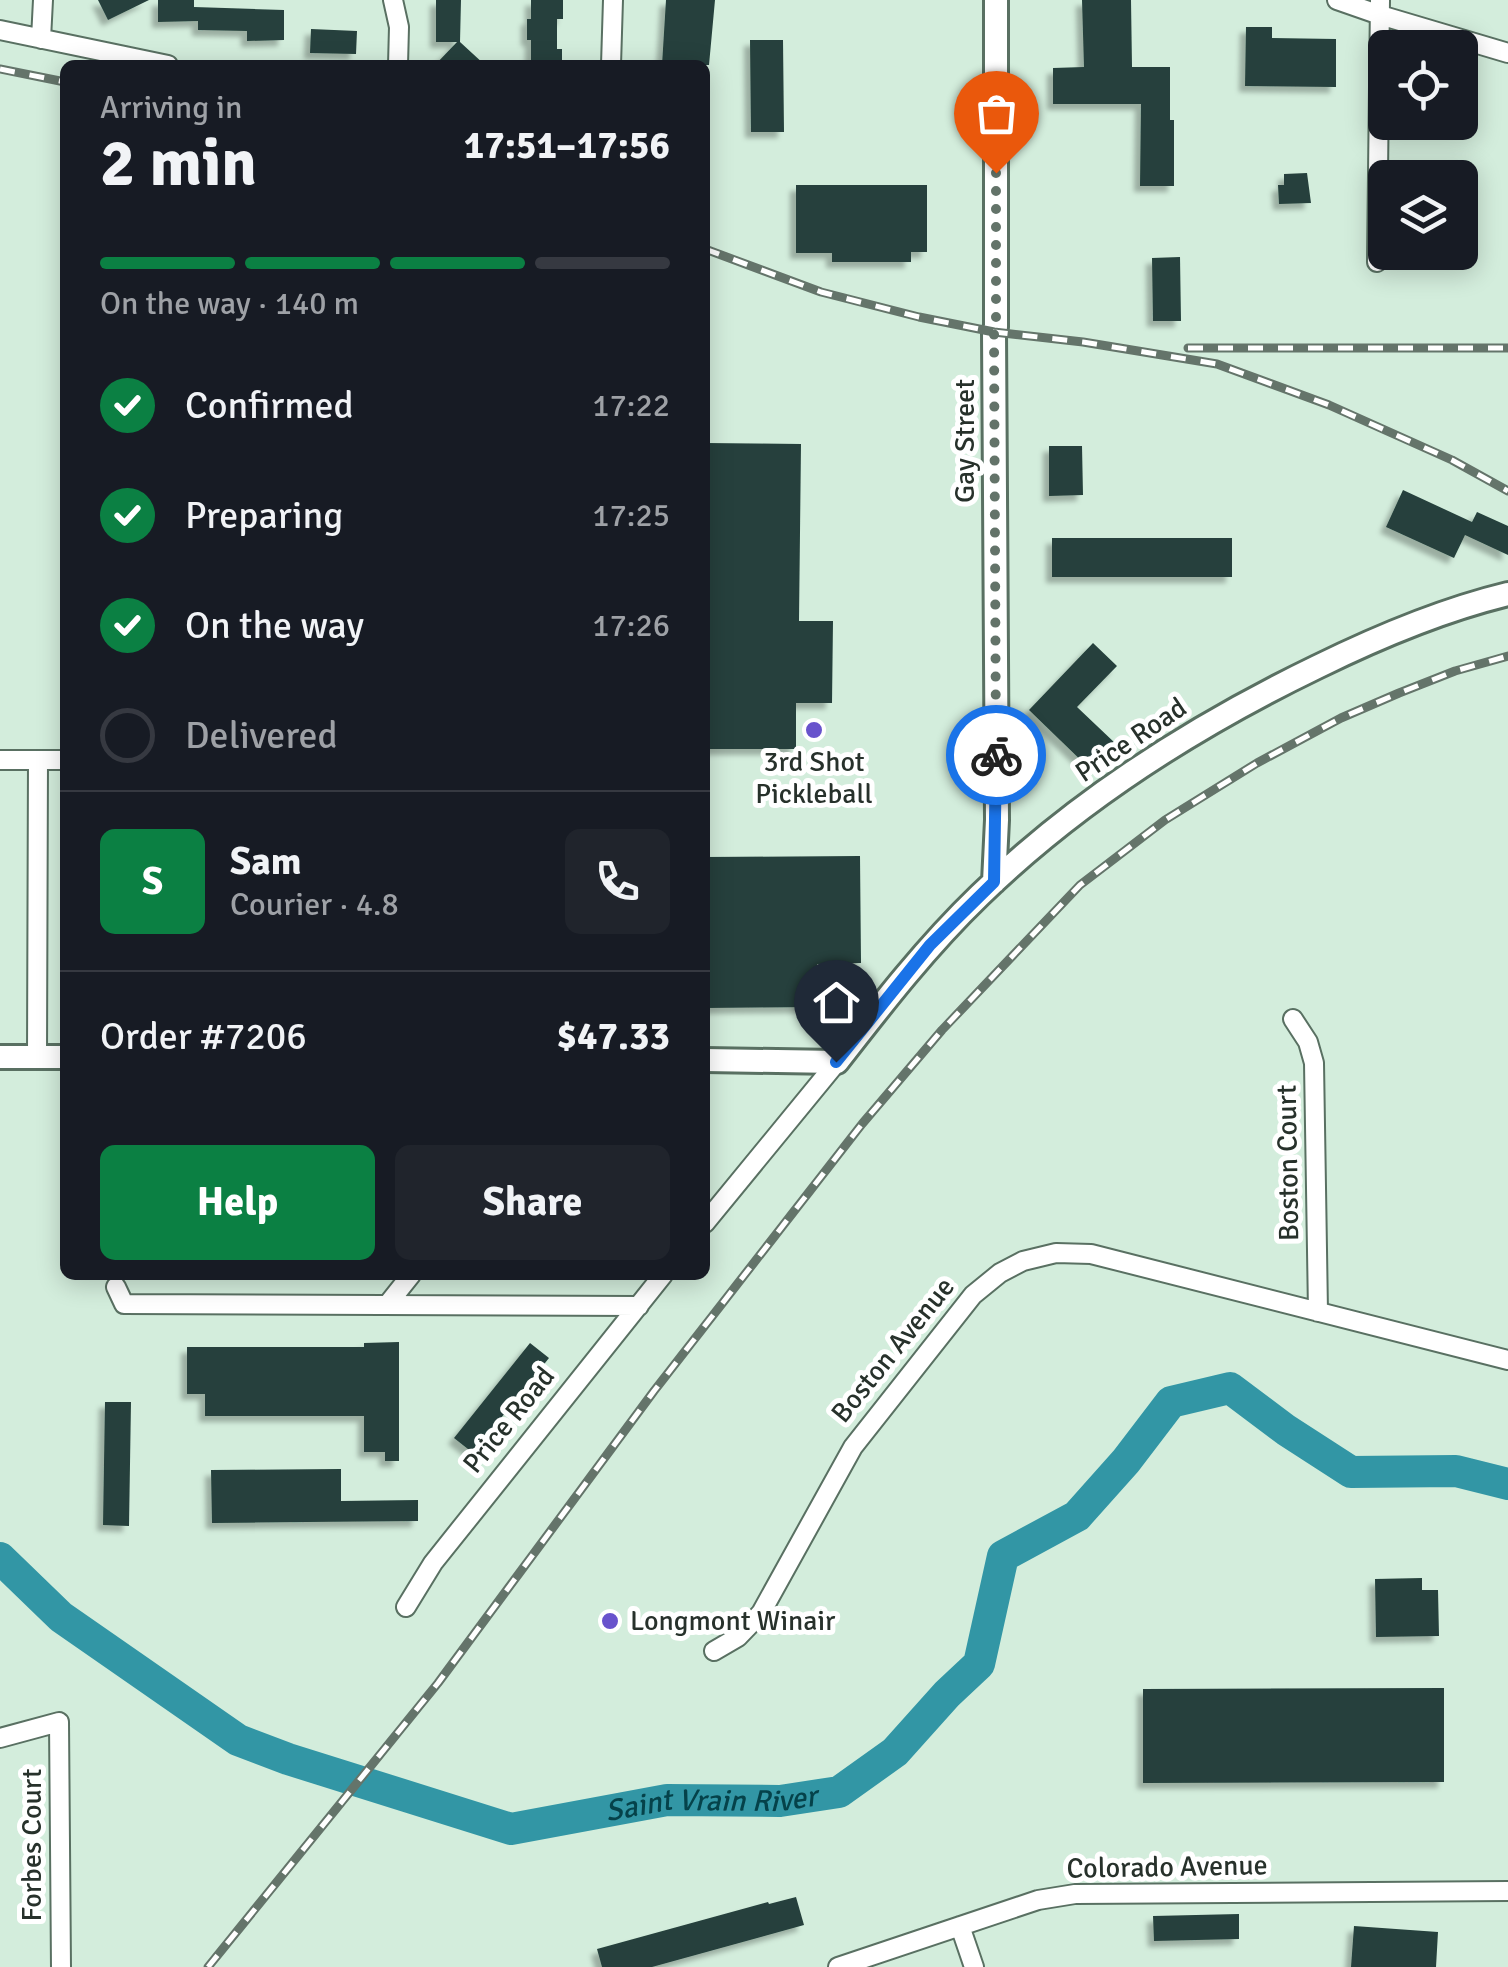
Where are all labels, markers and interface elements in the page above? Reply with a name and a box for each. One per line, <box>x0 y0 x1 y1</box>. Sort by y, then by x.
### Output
map controls <box>1368 30 1478 270</box>
button: locate <box>1368 30 1478 140</box>
pin <box>954 71 1039 174</box>
icon: bag <box>969 86 1024 141</box>
text: Arriving in <box>100 88 242 127</box>
text: 17:51–17:56 <box>464 122 670 169</box>
text: 2 min <box>100 124 257 204</box>
button: layers <box>1368 160 1478 270</box>
text: On the way · 140 m <box>100 284 359 323</box>
icon: check <box>100 378 155 433</box>
street label: Gay Street <box>948 379 982 503</box>
text: Confirmed <box>185 382 354 429</box>
text: 17:22 <box>592 386 670 425</box>
icon: check <box>100 488 155 543</box>
text: Preparing <box>185 492 343 539</box>
text: 17:25 <box>592 496 670 535</box>
icon: check <box>100 598 155 653</box>
text: On the way <box>185 602 364 649</box>
text: 17:26 <box>592 606 670 645</box>
street label: Price Road <box>1069 690 1193 790</box>
courier <box>946 705 1046 805</box>
text: Delivered <box>185 712 338 759</box>
marker: 3rd Shot Pickleball <box>803 719 825 741</box>
icon: bike <box>969 728 1024 783</box>
place label: 3rd Shot Pickleball <box>755 745 873 811</box>
button: phone <box>565 829 670 934</box>
text: Sam <box>230 838 301 885</box>
text: S <box>142 858 163 905</box>
text: Courier · 4.8 <box>230 885 399 924</box>
pin <box>794 960 879 1063</box>
icon: home <box>809 975 864 1030</box>
text: Order #7206 <box>100 1013 307 1060</box>
text: $47.33 <box>557 1013 670 1060</box>
street label: Boston Court <box>1270 1084 1306 1242</box>
button: Help <box>100 1145 375 1260</box>
button: Share <box>395 1145 670 1260</box>
street label: Boston Avenue <box>824 1271 962 1429</box>
street label: Price Road <box>456 1360 562 1480</box>
place label: Longmont Winair <box>630 1604 836 1638</box>
marker: Longmont Winair <box>599 1610 621 1632</box>
street label: Forbes Court <box>15 1768 49 1922</box>
water label: Saint Vrain River <box>602 1777 823 1830</box>
street label: Colorado Avenue <box>1066 1848 1268 1886</box>

